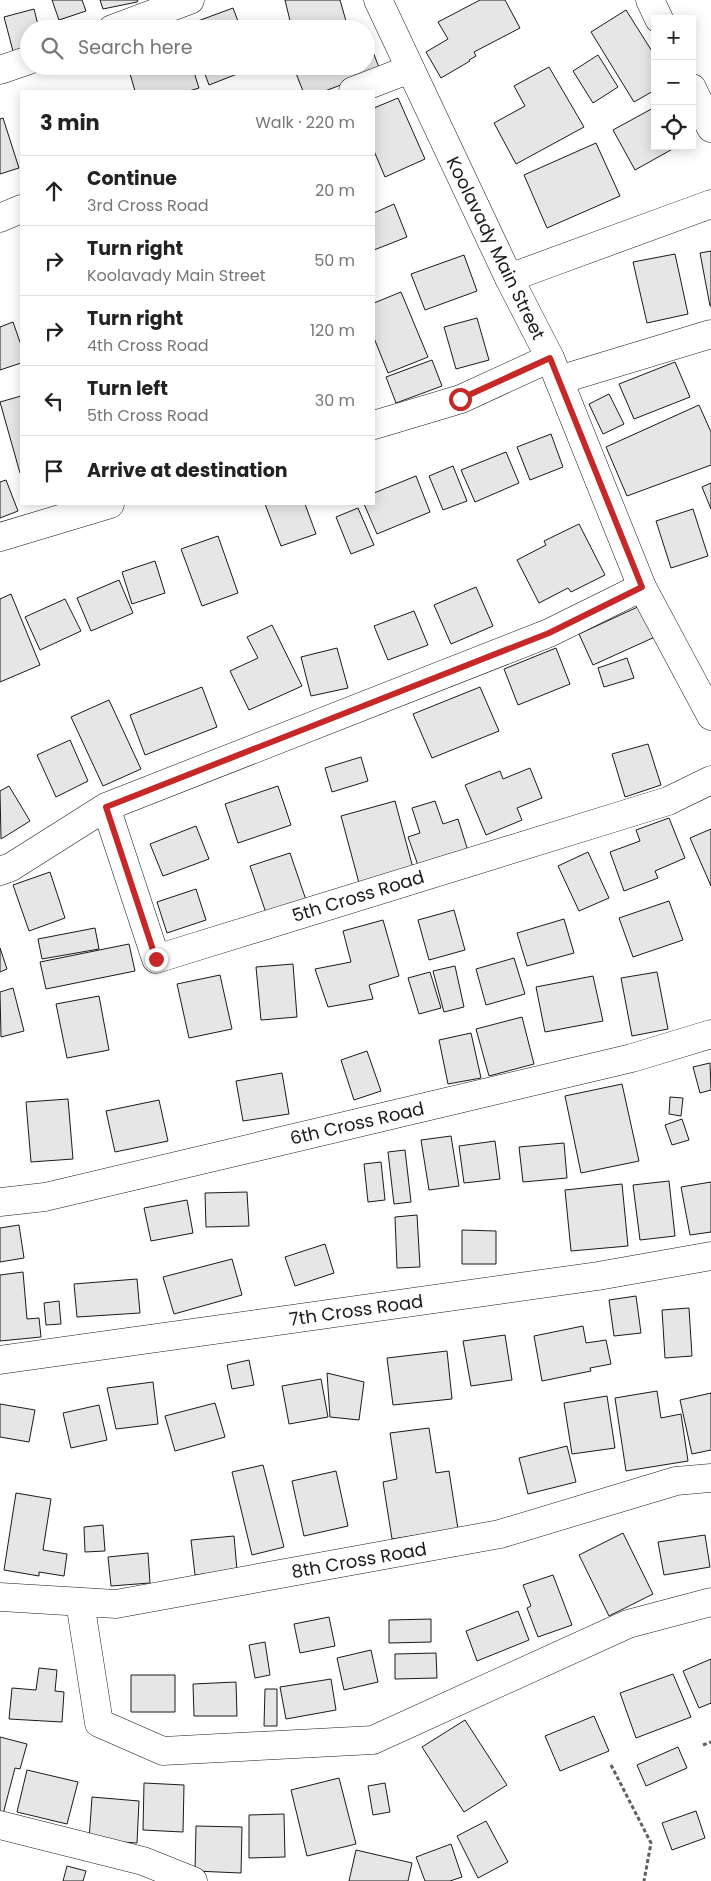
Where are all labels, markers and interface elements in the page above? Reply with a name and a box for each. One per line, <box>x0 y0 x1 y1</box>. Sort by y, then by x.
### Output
map controls <box>651 15 696 150</box>
button: + <box>651 15 696 60</box>
search box <box>20 20 375 75</box>
icon: search <box>38 34 66 62</box>
text: Search here <box>78 34 192 61</box>
button: − <box>651 60 696 105</box>
button: locate <box>651 105 696 150</box>
text: 3 min <box>40 108 100 137</box>
text: Walk · 220 m <box>255 111 355 134</box>
street label: Koolavady Main Street <box>441 152 551 344</box>
text: Continue <box>87 165 177 192</box>
icon: ahead <box>40 177 68 205</box>
text: 20 m <box>315 179 355 202</box>
text: 3rd Cross Road <box>87 194 209 217</box>
text: Turn right <box>87 235 183 262</box>
icon: right <box>40 247 68 275</box>
text: 50 m <box>314 249 355 272</box>
text: Koolavady Main Street <box>87 264 266 287</box>
text: Turn right <box>87 305 183 332</box>
icon: right <box>40 317 68 345</box>
text: 120 m <box>310 319 355 342</box>
text: 4th Cross Road <box>87 334 209 357</box>
text: Turn left <box>87 375 168 402</box>
icon: left <box>40 387 68 415</box>
route start <box>449 388 472 411</box>
text: 30 m <box>315 389 355 412</box>
text: 5th Cross Road <box>87 404 209 427</box>
icon: arrive <box>40 457 68 485</box>
text: Arrive at destination <box>87 457 288 484</box>
street label: 5th Cross Road <box>289 864 427 928</box>
route end <box>145 948 168 971</box>
street label: 6th Cross Road <box>288 1095 426 1151</box>
street label: 7th Cross Road <box>287 1288 425 1332</box>
street label: 8th Cross Road <box>289 1536 429 1584</box>

